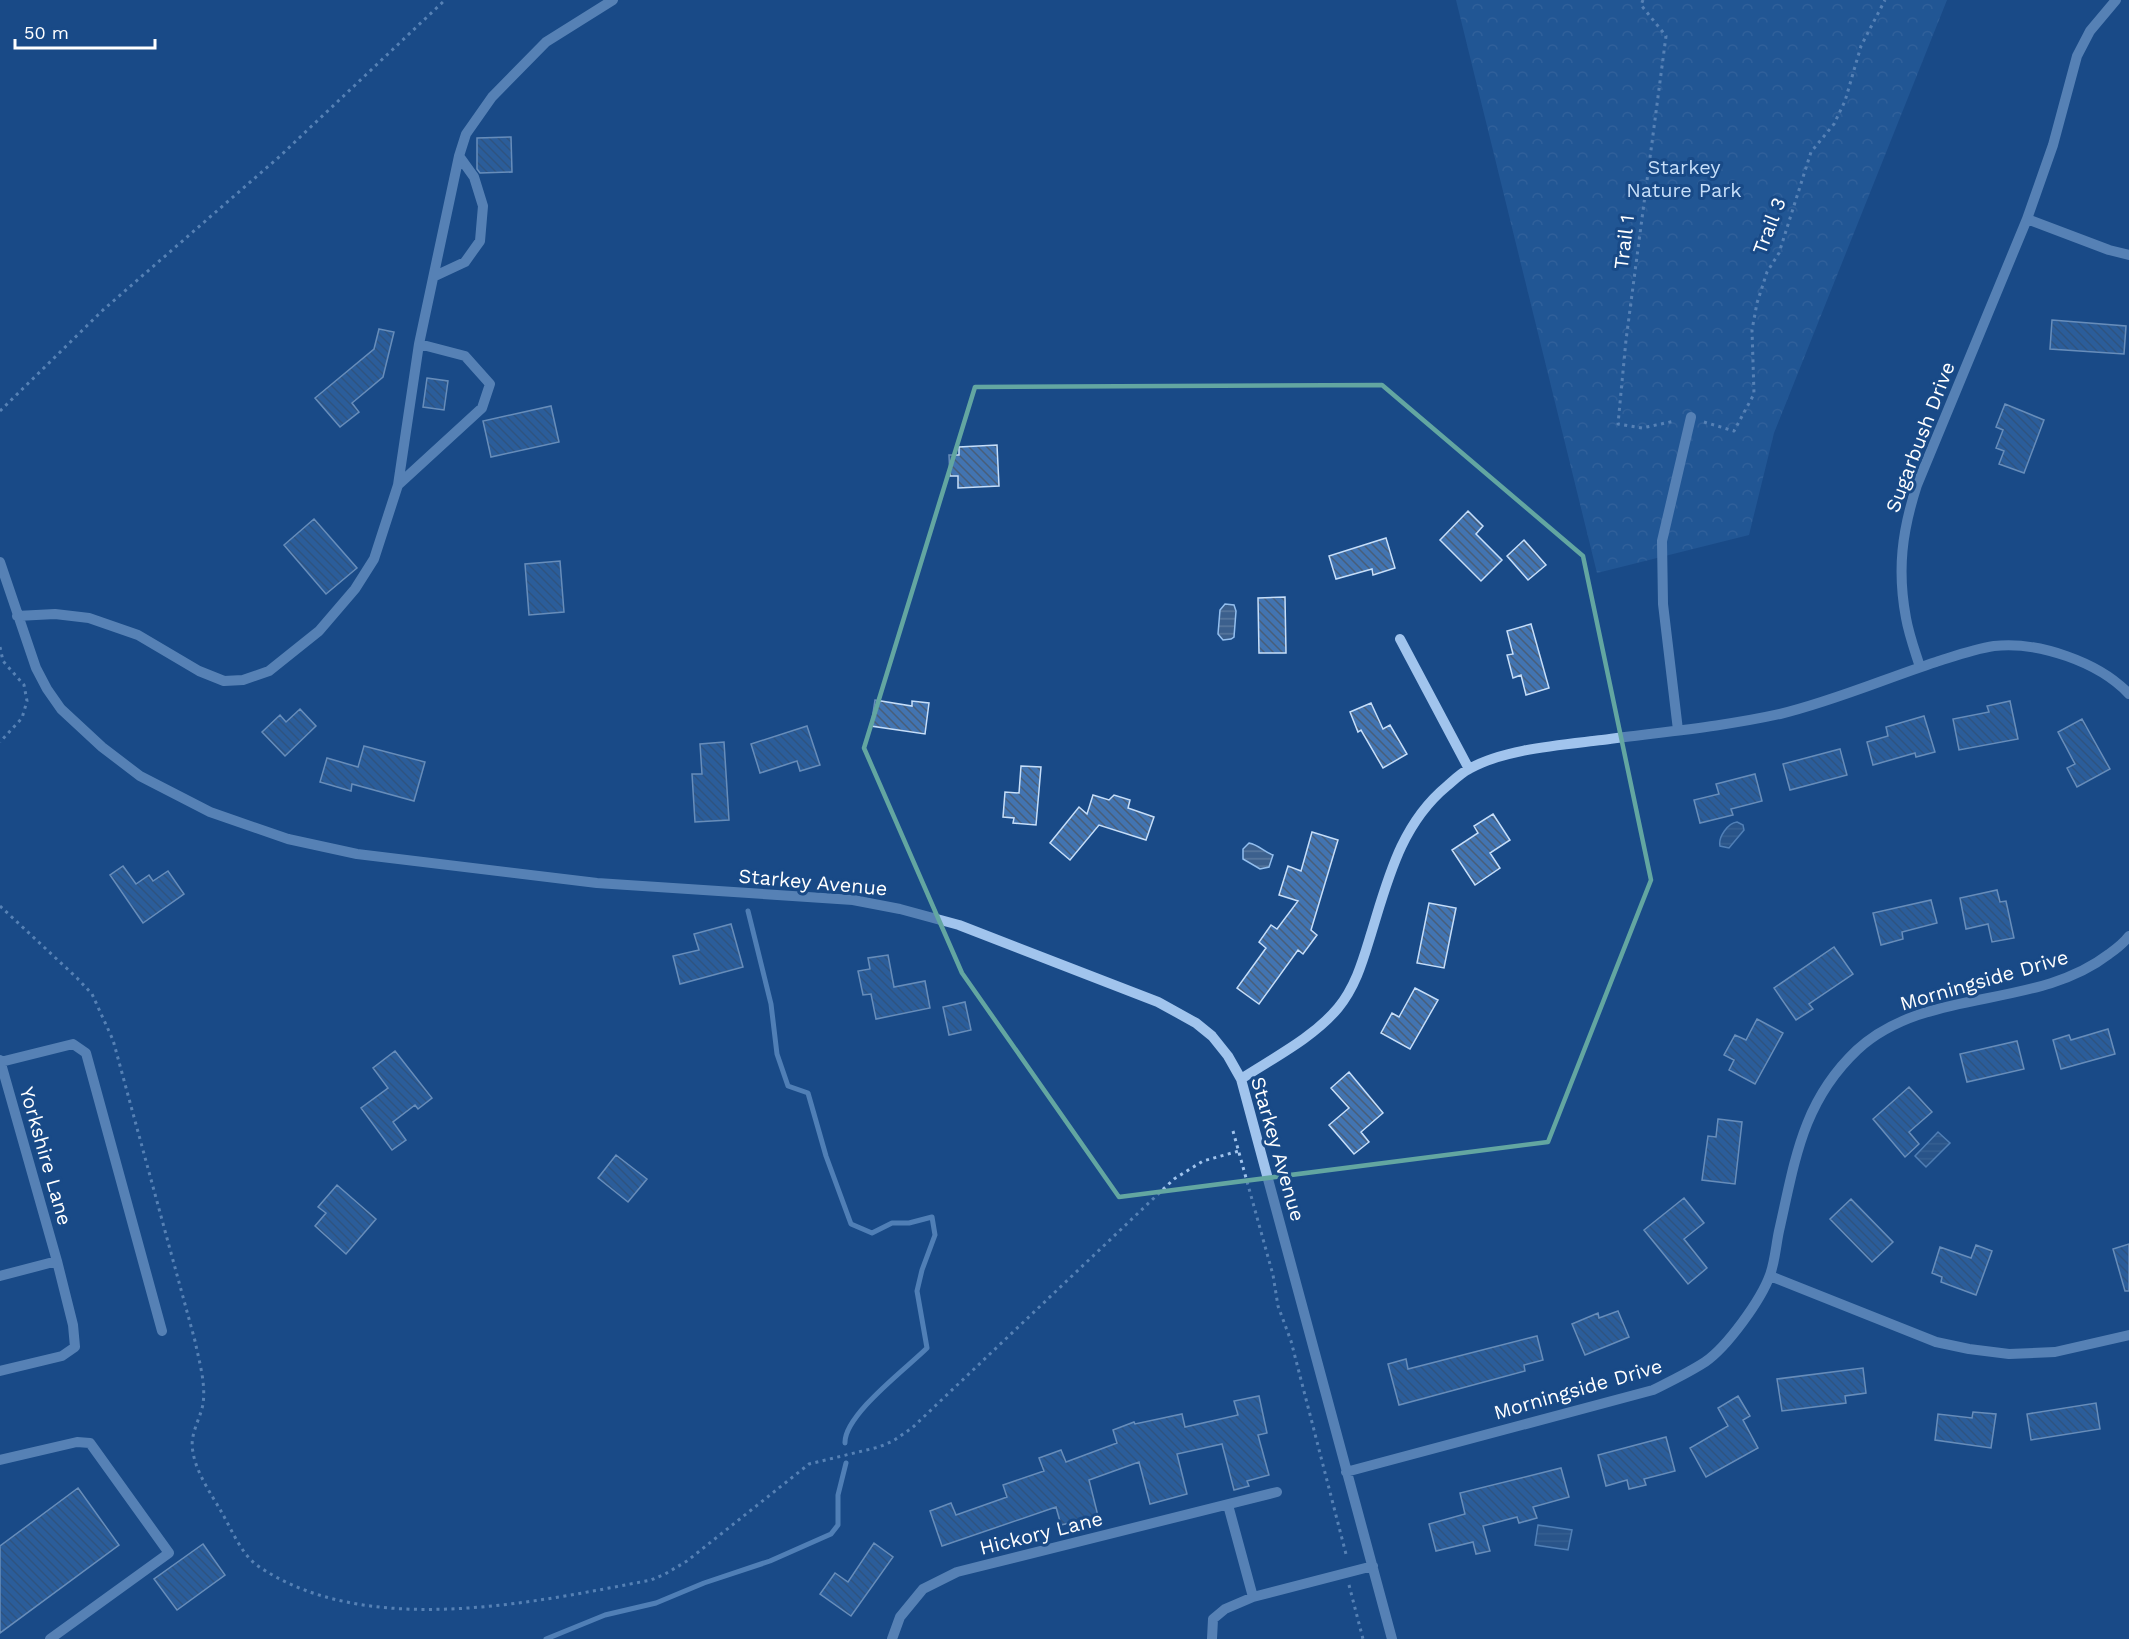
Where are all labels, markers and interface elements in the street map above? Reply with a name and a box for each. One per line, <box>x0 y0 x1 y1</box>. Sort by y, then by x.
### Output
scale bar <box>15 12 154 50</box>
text: 50 m <box>24 22 69 43</box>
park label: Starkey Nature Park <box>1626 155 1742 202</box>
street label: Trail 3 <box>1747 194 1791 258</box>
street label: Trail 1 <box>1609 213 1639 271</box>
street label: Sugarbush Drive <box>1880 358 1960 516</box>
street label: Starkey Avenue <box>738 864 888 900</box>
street label: Morningside Drive <box>1897 944 2071 1016</box>
street label: Starkey Avenue <box>1246 1074 1310 1224</box>
street label: Yorkshire Lane <box>15 1084 77 1228</box>
street label: Morningside Drive <box>1491 1353 1665 1425</box>
street label: Hickory Lane <box>977 1506 1105 1560</box>

